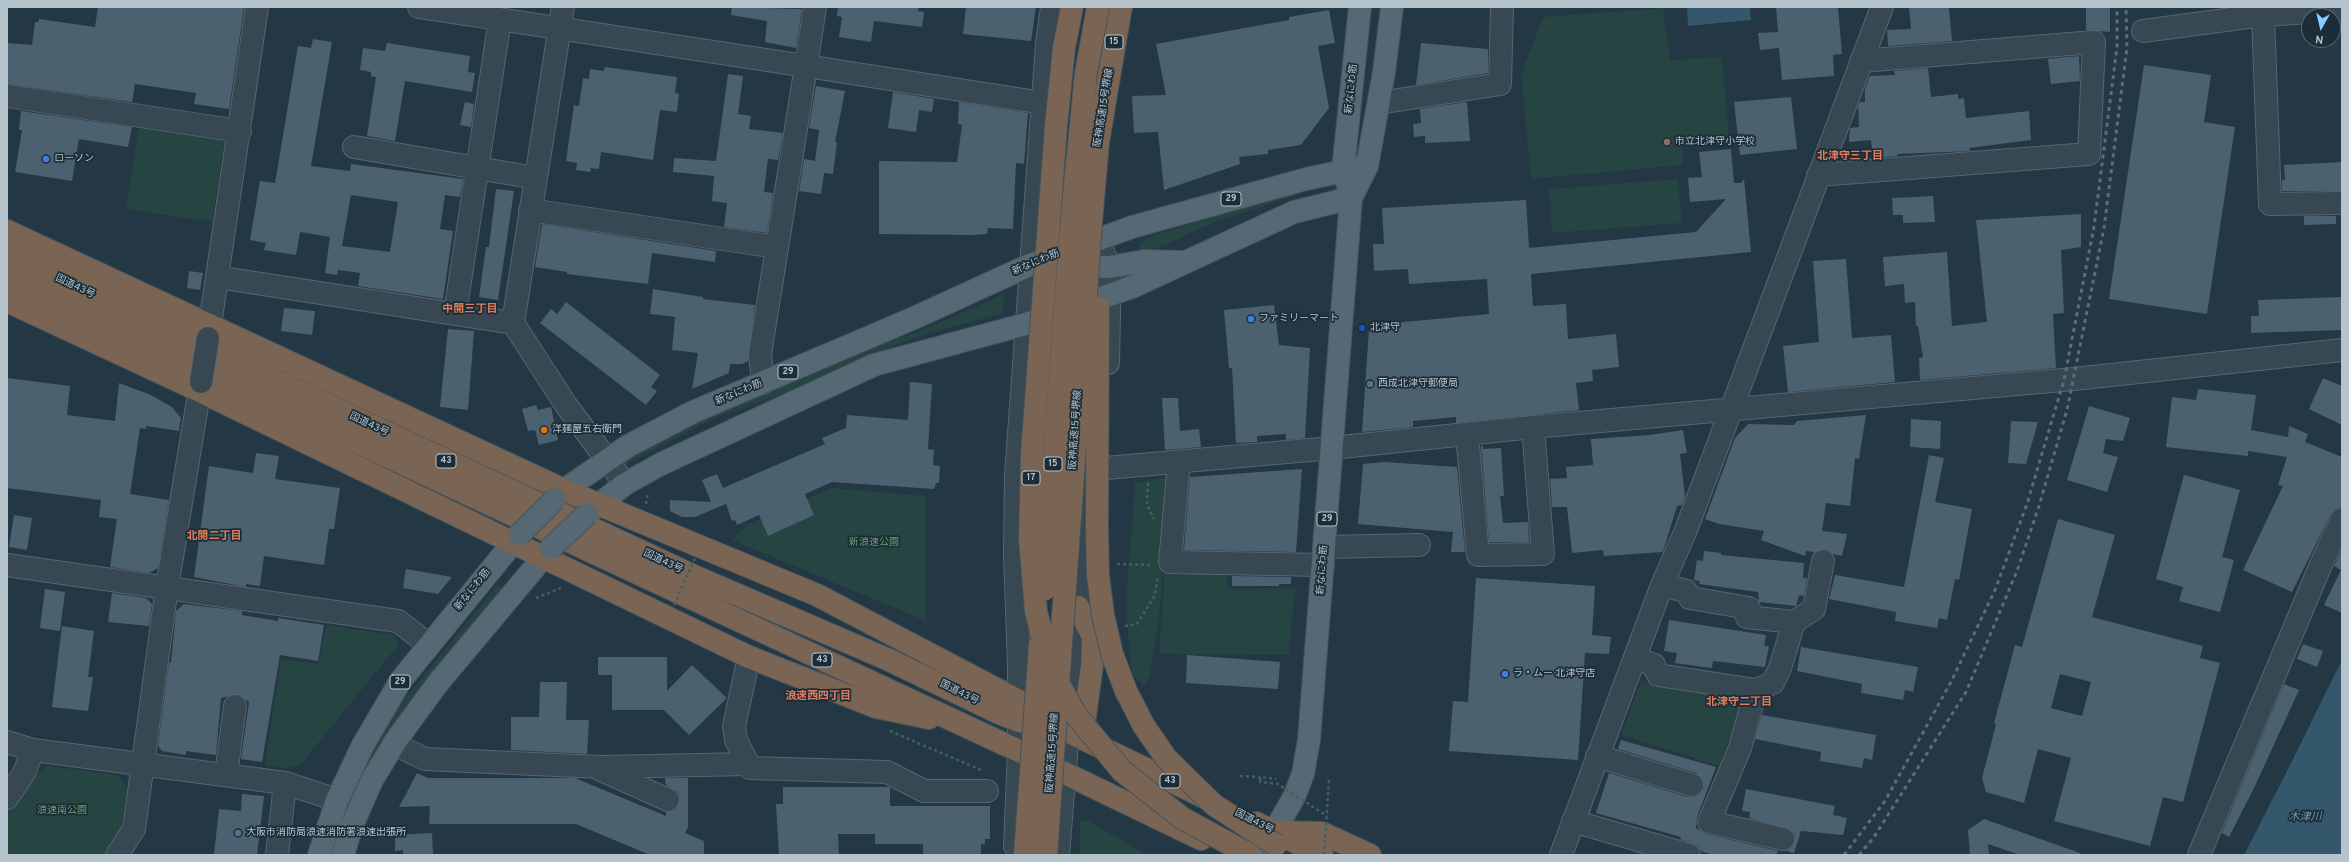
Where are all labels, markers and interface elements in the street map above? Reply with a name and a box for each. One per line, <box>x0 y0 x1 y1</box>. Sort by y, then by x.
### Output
north arrow <box>2301 8 2341 48</box>
text: N <box>2315 31 2324 46</box>
road number: 15 <box>1105 35 1123 49</box>
street label: 新なにわ筋 <box>1343 64 1361 114</box>
street label: 阪神高速15号堺線 <box>1092 68 1116 148</box>
place label: 市立北津守小学校 <box>1675 136 1755 148</box>
marker: 市立北津守小学校 <box>1662 137 1672 147</box>
district label: 北津守三丁目 <box>1817 150 1883 164</box>
place label: ローソン <box>54 153 94 165</box>
marker: ローソン <box>41 154 51 164</box>
road number: 29 <box>1221 192 1241 206</box>
street label: 新なにわ筋 <box>1011 248 1061 278</box>
street label: 国道43号 <box>53 273 97 301</box>
district label: 中開三丁目 <box>443 303 497 317</box>
place label: ファミリーマート <box>1259 313 1339 325</box>
marker: ファミリーマート <box>1246 314 1256 324</box>
place label: 北津守 <box>1370 322 1400 334</box>
marker: 北津守 <box>1357 323 1367 333</box>
road number: 29 <box>778 365 798 379</box>
street label: 新なにわ筋 <box>714 378 764 408</box>
place label: 西成北津守郵便局 <box>1378 378 1458 390</box>
marker: 西成北津守郵便局 <box>1365 379 1375 389</box>
street label: 阪神高速15号堺線 <box>1067 390 1085 470</box>
street label: 国道43号 <box>347 411 391 439</box>
place label: 洋麺屋五右衛門 <box>552 424 622 436</box>
marker: 洋麺屋五右衛門 <box>539 425 549 435</box>
road number: 43 <box>436 454 456 468</box>
road number: 15 <box>1044 457 1062 471</box>
road number: 17 <box>1022 471 1040 485</box>
road number: 29 <box>1317 512 1337 526</box>
district label: 北開二丁目 <box>187 530 241 544</box>
park label: 新浪速公園 <box>849 537 899 549</box>
street label: 新なにわ筋 <box>1315 545 1331 595</box>
street label: 国道43号 <box>641 548 685 576</box>
street label: 新なにわ筋 <box>453 567 493 613</box>
road number: 43 <box>812 653 832 667</box>
place label: ラ・ムー 北津守店 <box>1513 668 1595 680</box>
marker: ラ・ムー 北津守店 <box>1500 669 1510 679</box>
road number: 29 <box>390 675 410 689</box>
street label: 国道43号 <box>937 678 981 708</box>
district label: 浪速西四丁目 <box>785 690 851 704</box>
district label: 北津守二丁目 <box>1706 696 1772 710</box>
street label: 阪神高速15号堺線 <box>1044 713 1062 793</box>
road number: 43 <box>1160 774 1180 788</box>
park label: 浪速南公園 <box>37 805 87 817</box>
street label: 国道43号 <box>1232 807 1276 837</box>
water label: 木津川 <box>2289 811 2321 825</box>
place label: 大阪市消防局浪速消防署浪速出張所 <box>246 827 406 839</box>
marker: 大阪市消防局浪速消防署浪速出張所 <box>233 828 243 838</box>

